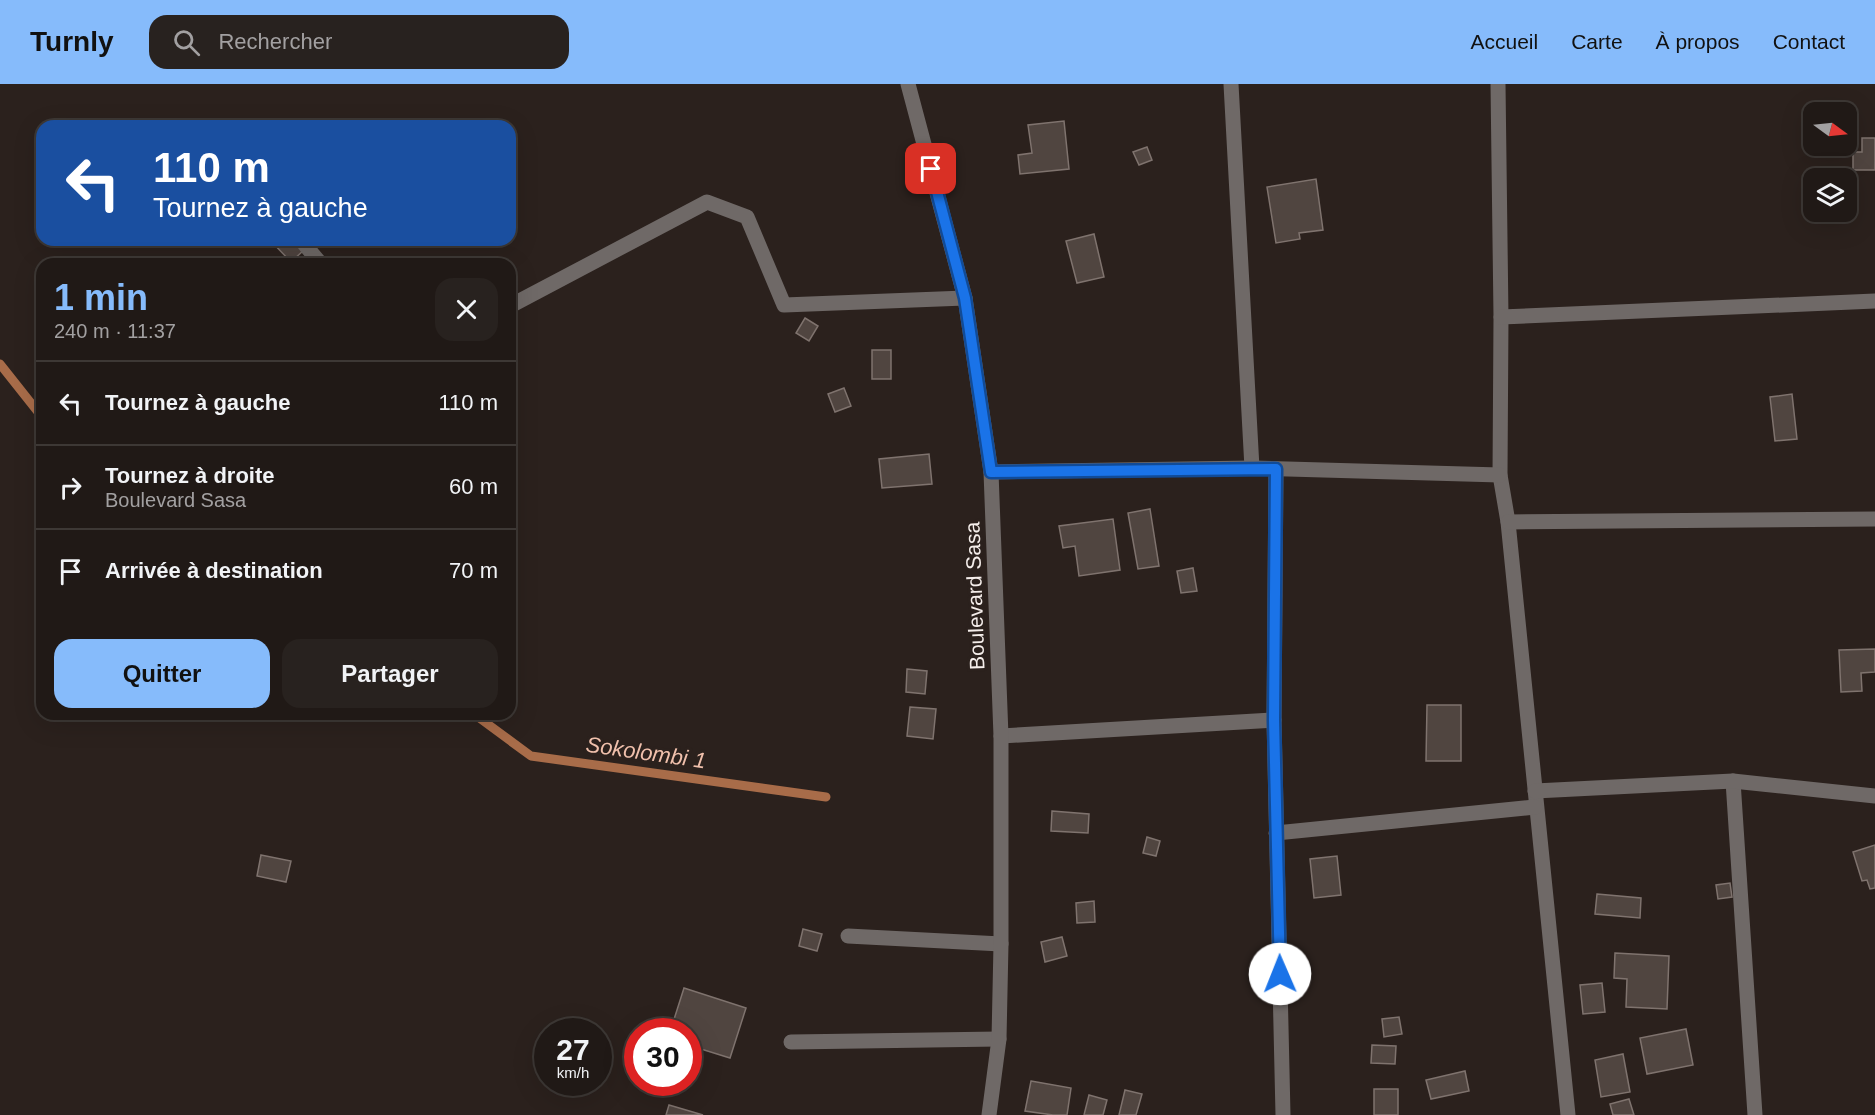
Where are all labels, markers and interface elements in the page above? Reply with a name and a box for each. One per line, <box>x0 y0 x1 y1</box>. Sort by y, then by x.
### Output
search box <box>149 15 569 69</box>
text: Turnly <box>30 26 113 57</box>
icon: search <box>170 26 203 59</box>
text: Rechercher <box>218 29 332 54</box>
text: Accueil <box>1471 30 1538 53</box>
text: Carte <box>1571 30 1623 53</box>
text: À propos <box>1656 30 1740 53</box>
text: Contact <box>1773 30 1845 53</box>
north arrow <box>1803 102 1857 156</box>
map controls <box>1803 102 1857 222</box>
pin <box>905 143 956 194</box>
icon: left <box>54 144 132 222</box>
text: 110 m <box>153 144 270 191</box>
icon: arrive <box>914 152 947 185</box>
button: layers <box>1803 168 1857 222</box>
text: Tournez à gauche <box>153 193 368 223</box>
text: 1 min <box>54 277 148 318</box>
button: close <box>435 278 498 341</box>
text: 240 m · 11:37 <box>54 320 176 342</box>
icon: left <box>54 387 87 420</box>
text: Tournez à gauche <box>105 390 290 415</box>
text: 110 m <box>438 390 498 415</box>
text: Tournez à droite <box>105 463 275 488</box>
icon: right <box>54 471 87 504</box>
text: 60 m <box>449 474 498 499</box>
text: Boulevard Sasa <box>105 489 246 511</box>
street label: Boulevard Sasa <box>960 521 989 671</box>
icon: arrive <box>54 555 87 588</box>
text: Arrivée à destination <box>105 558 323 583</box>
text: 70 m <box>449 558 498 583</box>
button: Quitter <box>54 639 270 708</box>
button: Partager <box>282 639 498 708</box>
water label: Sokolombi 1 <box>584 732 708 773</box>
position arrow <box>1248 942 1312 1006</box>
speed limit sign: 30 <box>624 1018 702 1096</box>
text: 27 <box>556 1033 590 1066</box>
text: km/h <box>557 1064 589 1081</box>

